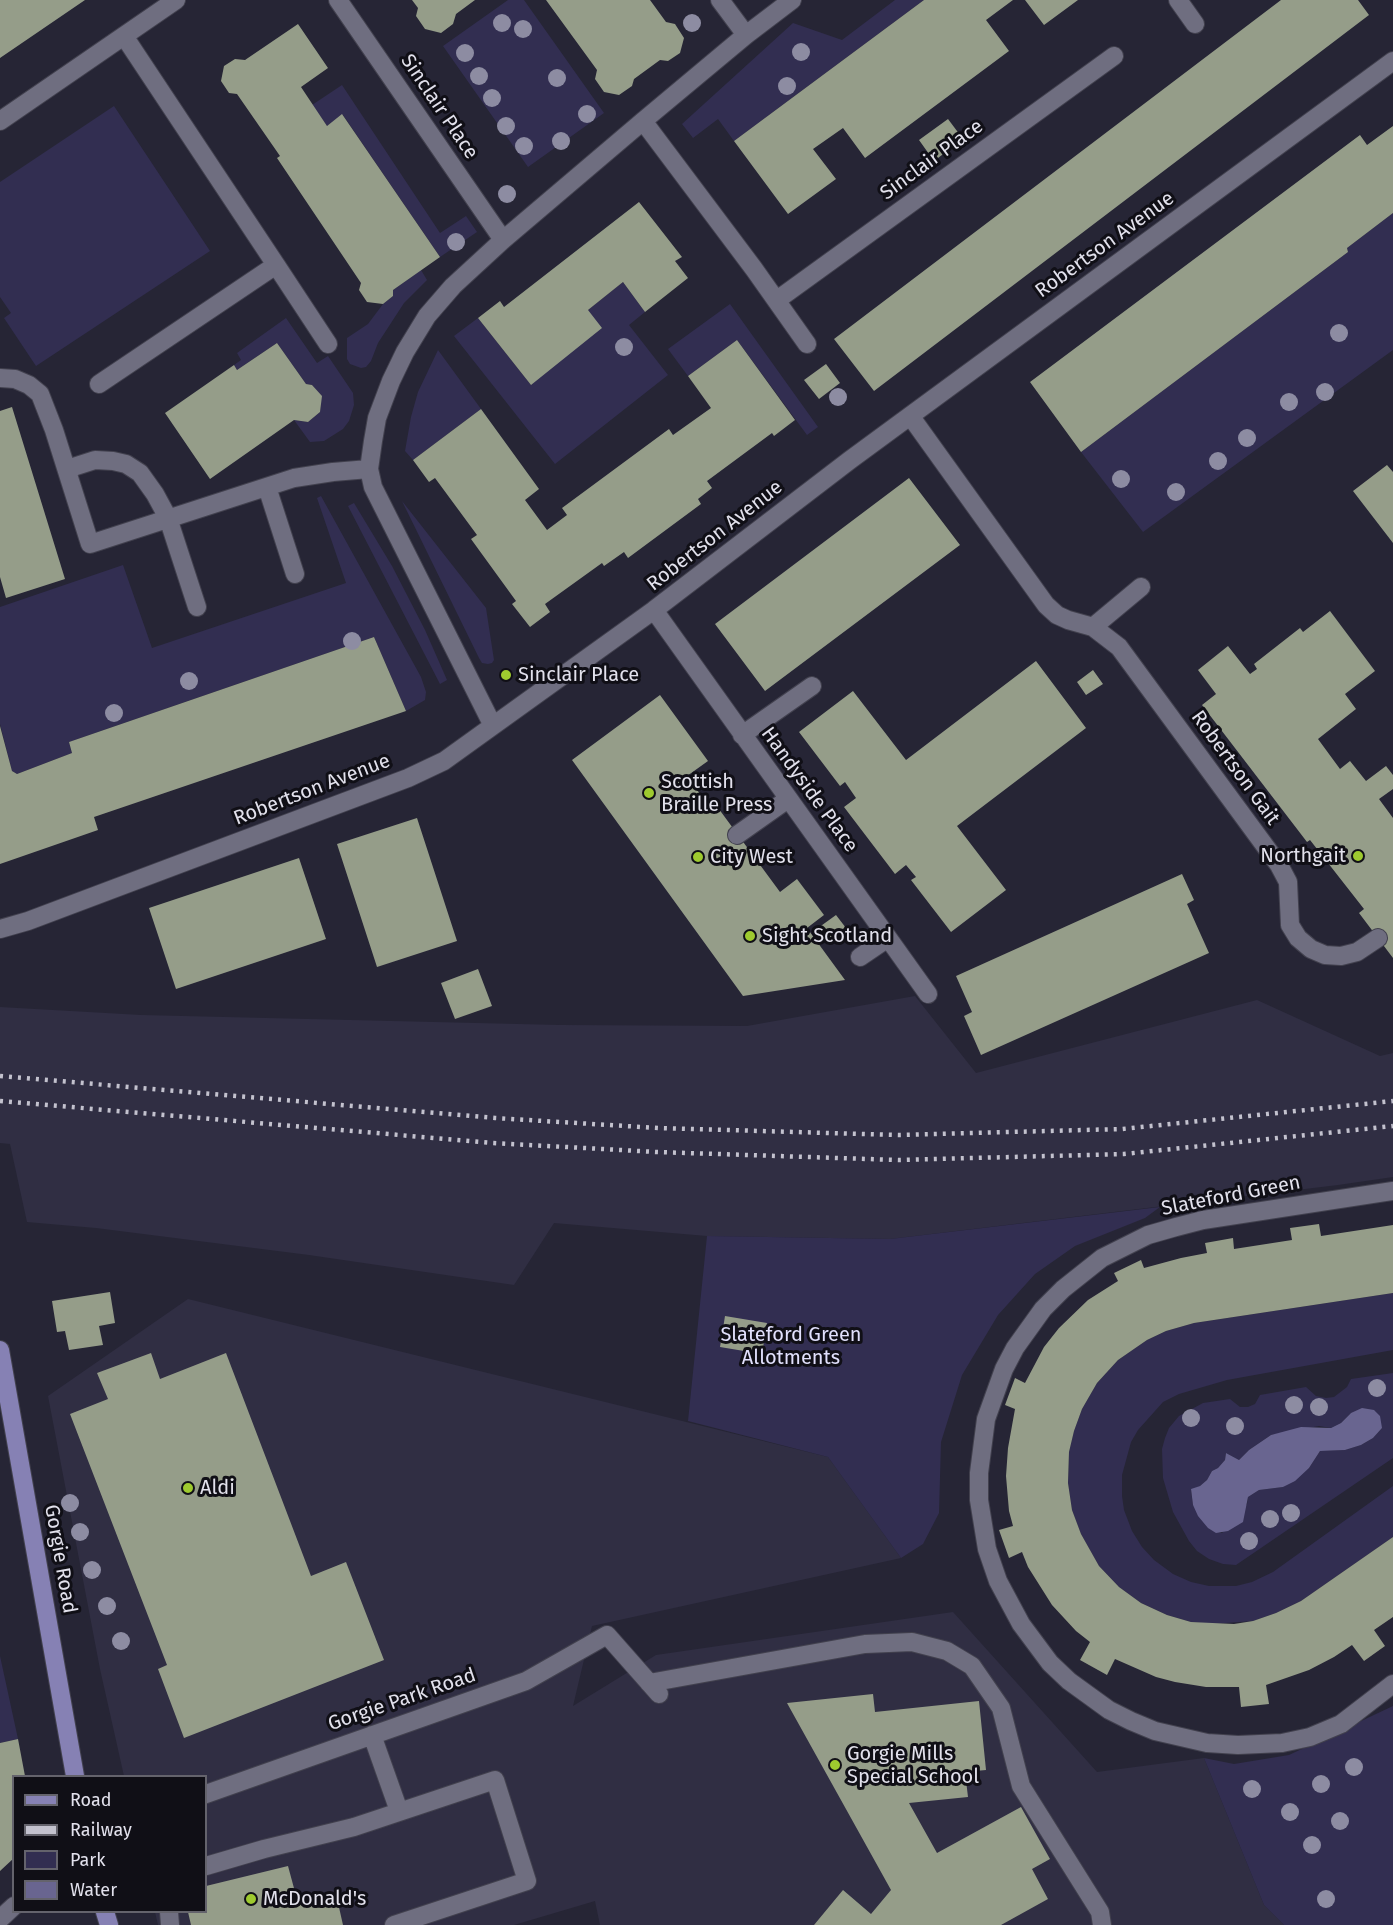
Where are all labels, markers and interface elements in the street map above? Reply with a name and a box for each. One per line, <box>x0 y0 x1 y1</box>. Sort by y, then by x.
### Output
street label: Sinclair Place <box>395 50 483 164</box>
street label: Sinclair Place <box>876 115 988 205</box>
street label: Robertson Avenue <box>1031 187 1179 303</box>
street label: Robertson Avenue <box>642 476 788 596</box>
place label: Sinclair Place <box>518 663 639 687</box>
marker: Sinclair Place <box>499 668 513 682</box>
street label: Robertson Gait <box>1185 706 1285 830</box>
street label: Handyside Place <box>755 723 863 857</box>
street label: Robertson Avenue <box>230 749 394 831</box>
place label: Scottish Braille Press <box>661 770 772 817</box>
marker: Scottish Braille Press <box>642 786 656 800</box>
place label: Northgait <box>1260 844 1346 868</box>
place label: City West <box>710 845 793 869</box>
marker: Northgait <box>1351 849 1365 863</box>
marker: City West <box>691 850 705 864</box>
place label: Sight Scotland <box>762 924 892 948</box>
marker: Sight Scotland <box>743 929 757 943</box>
street label: Slateford Green <box>1159 1171 1303 1221</box>
park label: Slateford Green Allotments <box>720 1323 862 1370</box>
place label: Aldi <box>200 1476 235 1500</box>
marker: Aldi <box>181 1481 195 1495</box>
street label: Gorgie Road <box>39 1503 81 1615</box>
street label: Gorgie Park Road <box>325 1663 479 1737</box>
place label: Gorgie Mills Special School <box>847 1742 979 1789</box>
marker: Gorgie Mills Special School <box>828 1758 842 1772</box>
legend <box>12 1775 207 1913</box>
text: Road <box>70 1789 112 1811</box>
text: Railway <box>70 1819 132 1841</box>
text: Park <box>70 1849 105 1871</box>
text: Water <box>70 1879 117 1901</box>
place label: McDonald's <box>263 1887 366 1911</box>
marker: McDonald's <box>244 1892 258 1906</box>

